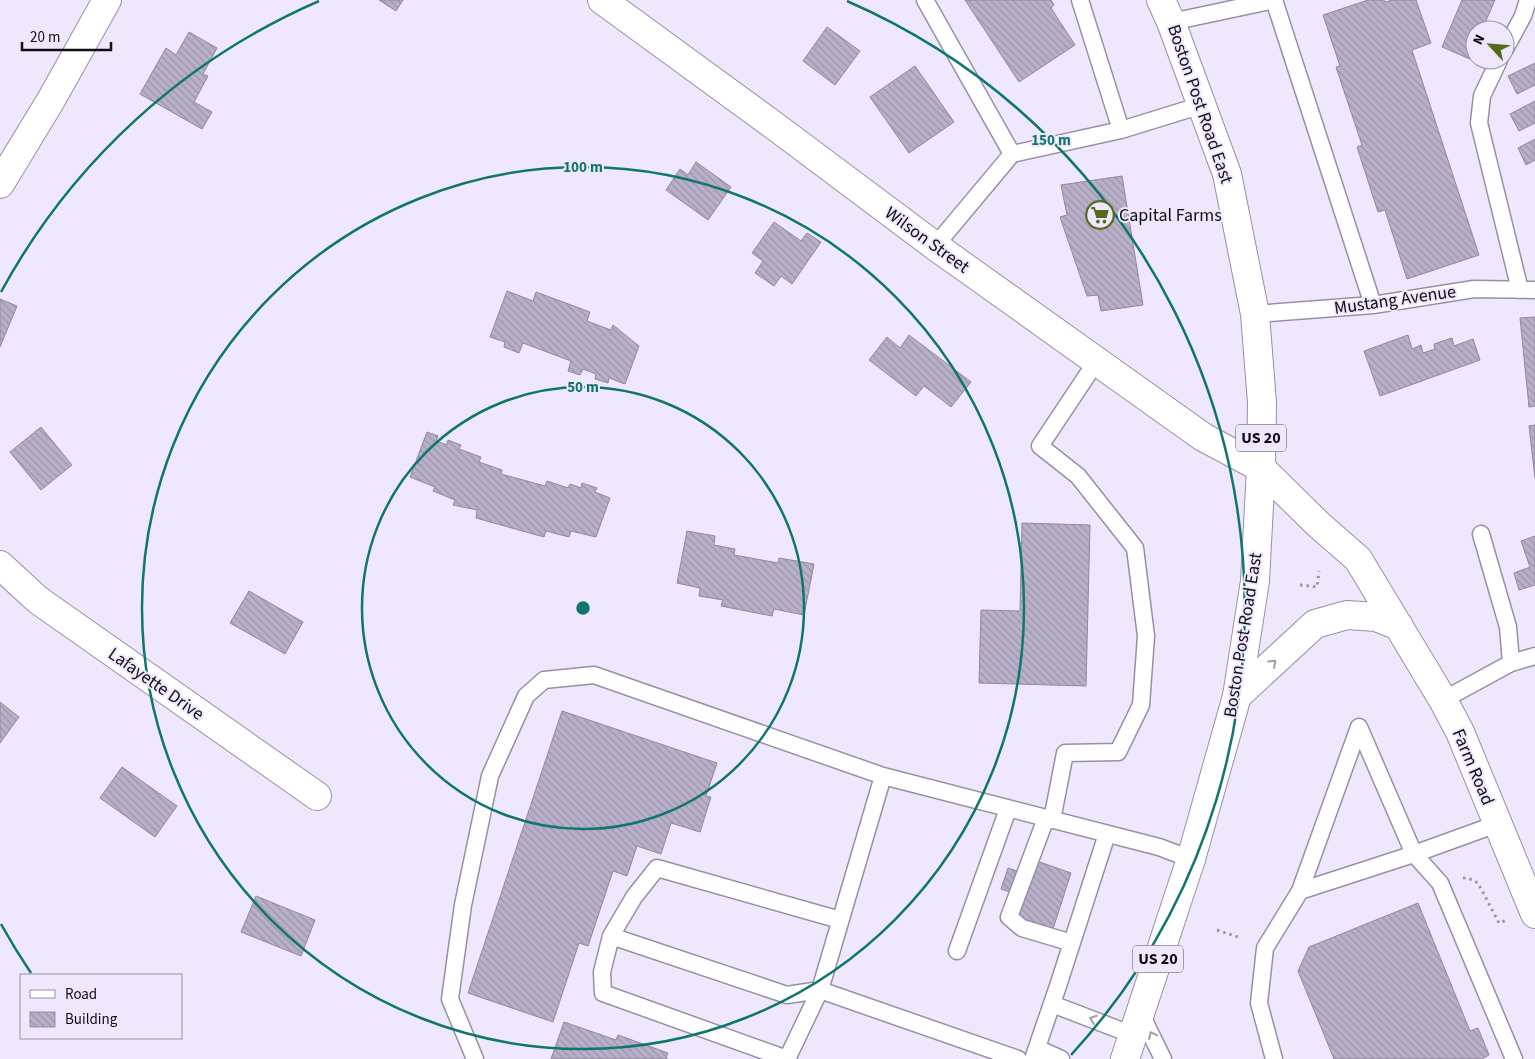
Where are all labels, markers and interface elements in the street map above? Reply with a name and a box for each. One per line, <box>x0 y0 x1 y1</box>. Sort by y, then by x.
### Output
scale bar <box>22 20 111 52</box>
north arrow <box>1465 20 1515 70</box>
street label: Boston Post Road East <box>1161 21 1239 187</box>
text: 20 m <box>30 27 60 48</box>
text: N <box>1468 31 1490 48</box>
text: 150 m <box>1031 130 1071 151</box>
text: 100 m <box>563 157 603 178</box>
supermarket icon: Capital Farms <box>1085 200 1115 230</box>
street label: Wilson Street <box>880 201 974 279</box>
place label: Capital Farms <box>1119 203 1222 228</box>
street label: Mustang Avenue <box>1332 279 1458 321</box>
text: 50 m <box>567 377 599 398</box>
road number: US 20 <box>1236 424 1286 452</box>
street label: Boston Post Road East <box>1218 551 1268 719</box>
centre of rings <box>574 599 592 617</box>
street label: Lafayette Drive <box>103 642 209 726</box>
one-way arrow <box>1267 660 1276 669</box>
street label: Farm Road <box>1446 725 1500 809</box>
road number: US 20 <box>1133 946 1183 972</box>
legend <box>20 974 182 1039</box>
text: Road <box>65 984 97 1005</box>
text: Building <box>65 1009 118 1030</box>
one-way arrow <box>1089 1015 1098 1025</box>
one-way arrow <box>1148 1032 1158 1041</box>

